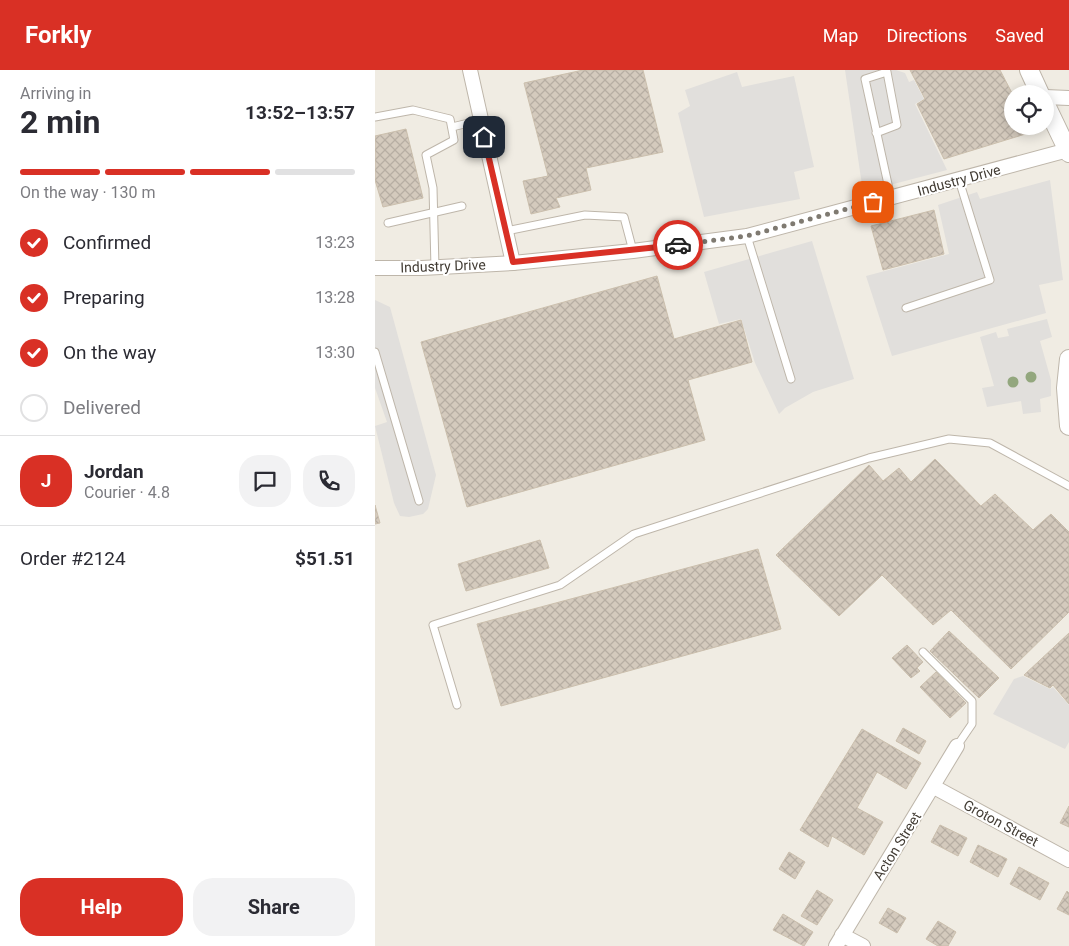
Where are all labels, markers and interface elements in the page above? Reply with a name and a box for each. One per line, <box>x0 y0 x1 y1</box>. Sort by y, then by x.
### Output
text: Forkly <box>25 21 92 49</box>
text: Map <box>823 25 858 46</box>
text: Directions <box>886 25 967 46</box>
text: Saved <box>995 25 1044 46</box>
text: Arriving in <box>20 84 91 103</box>
map controls <box>1004 85 1054 135</box>
button: locate <box>1004 85 1054 135</box>
text: 13:52–13:57 <box>245 101 355 124</box>
text: 2 min <box>20 103 100 141</box>
pin <box>463 116 505 158</box>
icon: home <box>470 123 498 151</box>
street label: Industry Drive <box>916 161 1002 199</box>
pin <box>852 181 894 223</box>
text: On the way · 130 m <box>20 183 156 202</box>
icon: bag <box>859 188 887 216</box>
courier <box>653 220 703 270</box>
icon: check <box>20 229 48 257</box>
text: Confirmed <box>63 231 151 254</box>
icon: car <box>664 231 692 259</box>
text: 13:23 <box>315 233 355 252</box>
street label: Industry Drive <box>400 257 486 275</box>
icon: check <box>20 284 48 312</box>
text: Preparing <box>63 286 145 309</box>
text: 13:28 <box>315 288 355 307</box>
icon: check <box>20 339 48 367</box>
text: On the way <box>63 341 156 364</box>
text: 13:30 <box>315 343 355 362</box>
text: Delivered <box>63 396 141 419</box>
button: chat <box>239 455 291 507</box>
button: phone <box>303 455 355 507</box>
text: Jordan <box>84 460 144 483</box>
text: J <box>41 469 51 492</box>
text: Courier · 4.8 <box>84 483 170 502</box>
text: Order #2124 <box>20 547 126 570</box>
text: $51.51 <box>295 547 355 570</box>
street label: Groton Street <box>961 797 1042 850</box>
street label: Acton Street <box>870 809 924 883</box>
button: Help <box>20 878 183 936</box>
button: Share <box>193 878 355 936</box>

